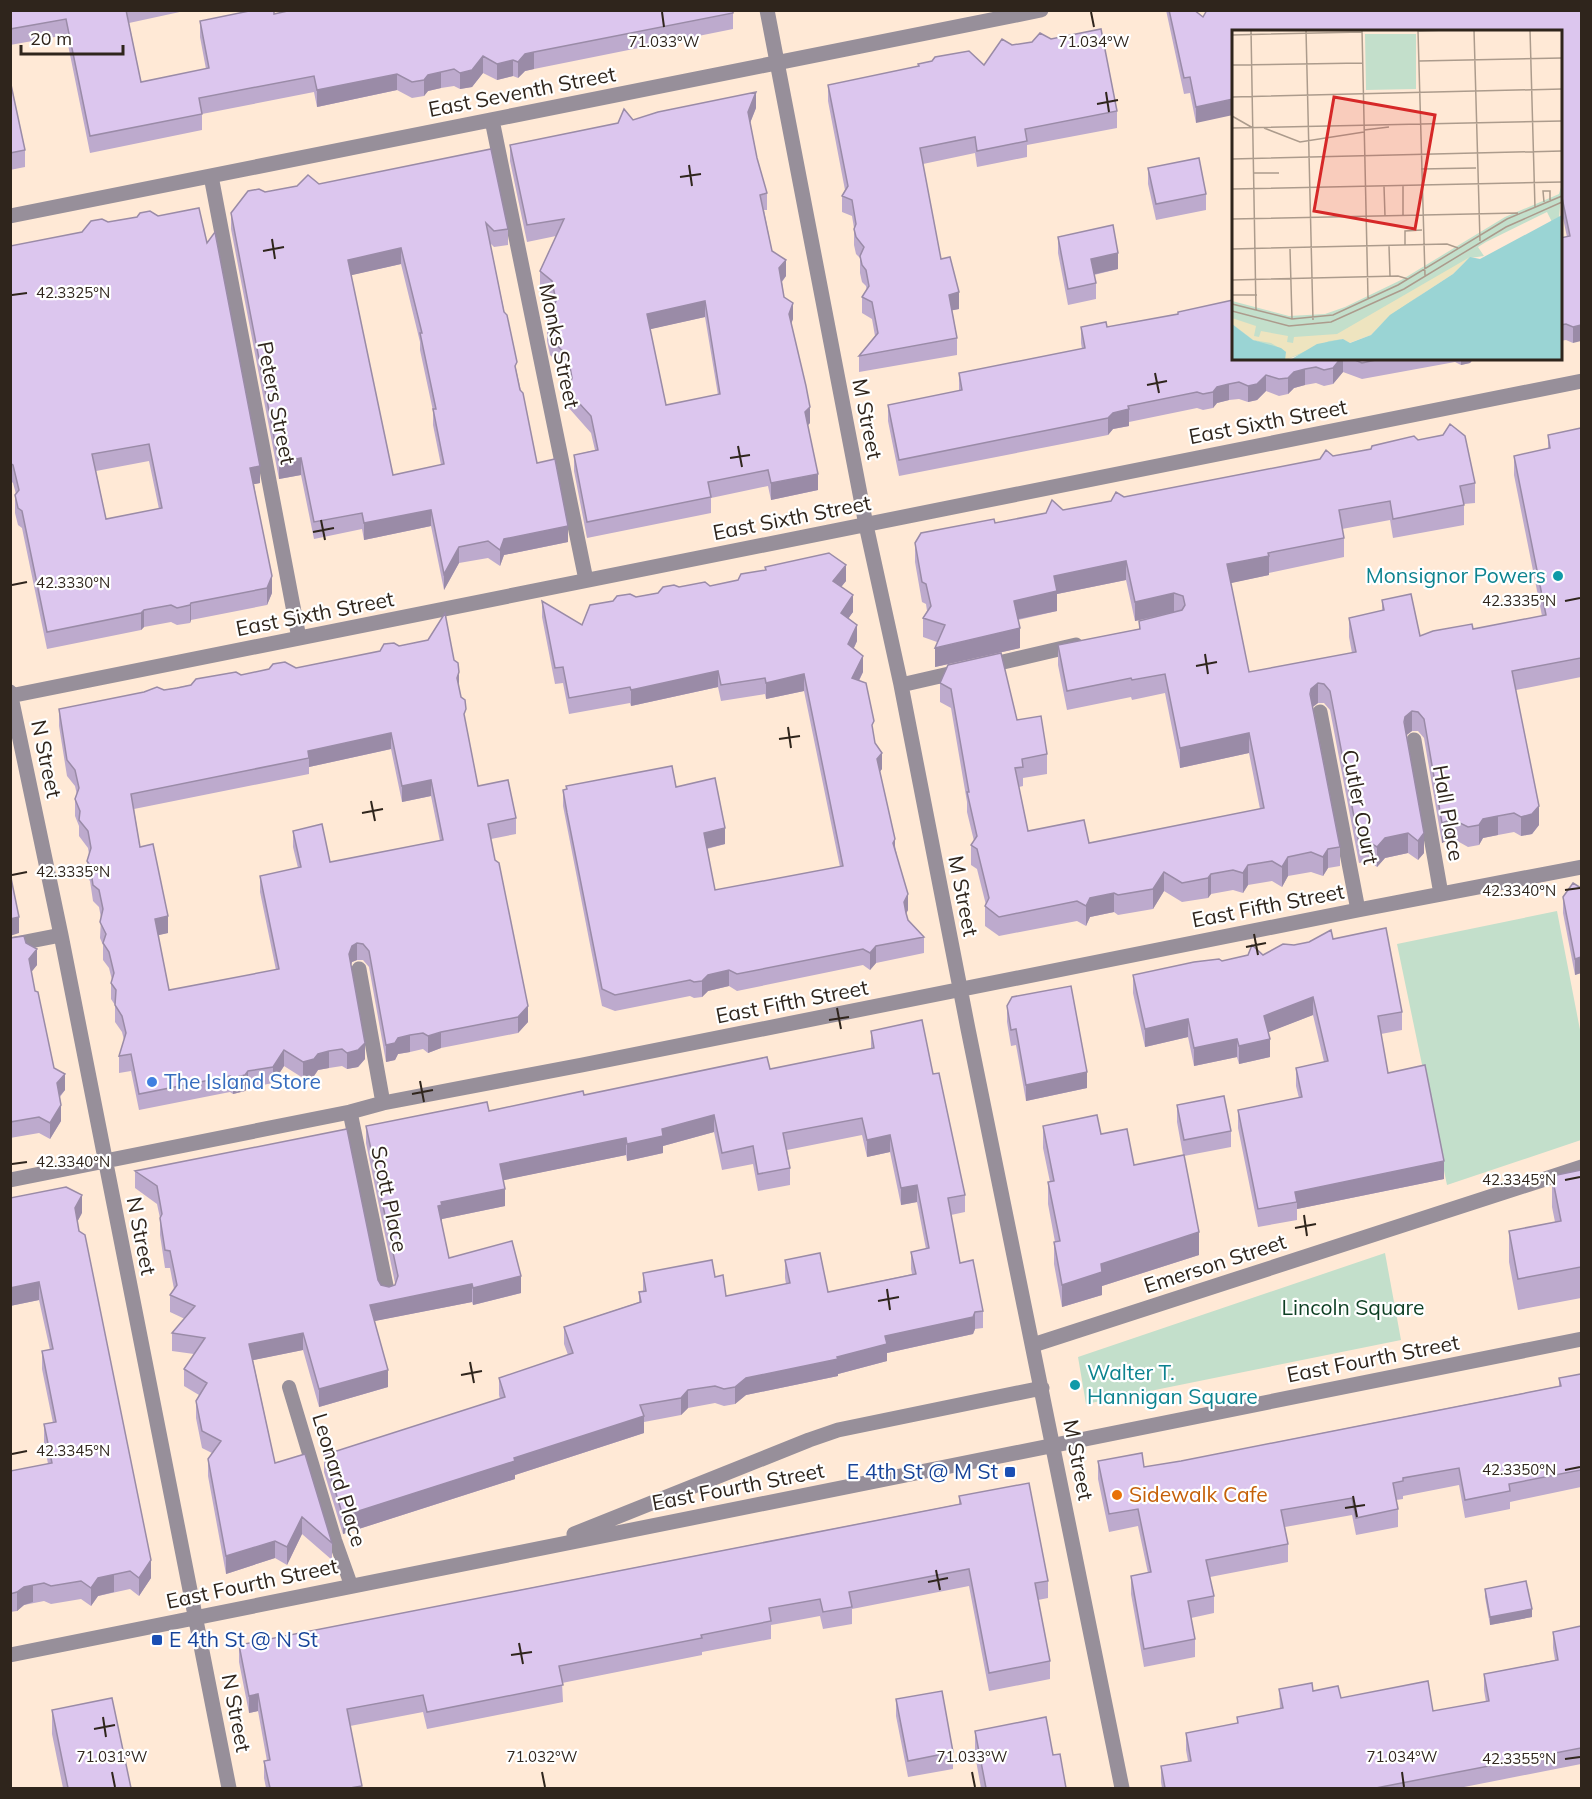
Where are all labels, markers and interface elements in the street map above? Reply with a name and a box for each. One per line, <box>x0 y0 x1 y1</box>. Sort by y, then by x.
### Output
scale bar <box>21 18 123 56</box>
text: 20 m <box>30 27 72 50</box>
inset map <box>1232 30 1562 360</box>
text: 71.033°W <box>629 32 700 51</box>
text: 71.034°W <box>1059 32 1130 51</box>
street label: East Seventh Street <box>426 60 618 122</box>
street label: Monks Street <box>534 281 586 411</box>
text: 42.3325°N <box>36 283 110 302</box>
street label: Peters Street <box>252 339 302 467</box>
street label: M Street <box>847 376 889 461</box>
street label: East Sixth Street <box>1187 393 1349 449</box>
street label: East Sixth Street <box>711 489 873 545</box>
place label: Monsignor Powers <box>1366 562 1546 588</box>
marker: Monsignor Powers <box>1551 569 1565 583</box>
text: 42.3330°N <box>36 573 110 592</box>
street label: East Sixth Street <box>234 585 396 641</box>
text: 42.3335°N <box>1482 591 1556 610</box>
street label: N Street <box>26 717 68 800</box>
street label: Cutler Court <box>1337 747 1385 866</box>
street label: Hall Place <box>1428 763 1470 863</box>
street label: M Street <box>943 853 985 938</box>
text: 42.3335°N <box>36 862 110 881</box>
street label: East Fifth Street <box>1189 878 1346 933</box>
text: 42.3340°N <box>1482 881 1556 900</box>
street label: East Fifth Street <box>713 974 870 1029</box>
place label: The Island Store <box>164 1068 321 1094</box>
marker: The Island Store <box>145 1075 159 1089</box>
street label: Scott Place <box>366 1143 414 1254</box>
text: 42.3340°N <box>36 1152 110 1171</box>
text: 42.3345°N <box>1482 1170 1556 1189</box>
street label: N Street <box>122 1194 162 1277</box>
street label: Emerson Street <box>1140 1228 1289 1298</box>
park label: Lincoln Square <box>1281 1294 1425 1320</box>
street label: East Fourth Street <box>1285 1329 1461 1387</box>
place label: Walter T. Hannigan Square <box>1087 1359 1258 1409</box>
marker: Walter T. Hannigan Square <box>1068 1378 1082 1392</box>
street label: Leonard Place <box>307 1410 373 1550</box>
street label: M Street <box>1058 1417 1100 1502</box>
text: 42.3345°N <box>36 1441 110 1460</box>
street label: East Fourth Street <box>650 1457 826 1515</box>
place label: E 4th St @ M St <box>847 1458 998 1484</box>
text: 42.3350°N <box>1482 1460 1556 1479</box>
marker: E 4th St @ M St <box>1003 1465 1017 1479</box>
place label: Sidewalk Cafe <box>1129 1481 1268 1507</box>
marker: Sidewalk Cafe <box>1110 1488 1124 1502</box>
street label: East Fourth Street <box>164 1552 340 1614</box>
place label: E 4th St @ N St <box>169 1626 318 1652</box>
marker: E 4th St @ N St <box>150 1633 164 1647</box>
street label: N Street <box>217 1671 257 1754</box>
text: 71.031°W <box>77 1747 148 1766</box>
text: 71.032°W <box>507 1747 578 1766</box>
text: 71.033°W <box>937 1747 1008 1766</box>
text: 71.034°W <box>1367 1747 1438 1766</box>
text: 42.3355°N <box>1482 1749 1556 1768</box>

